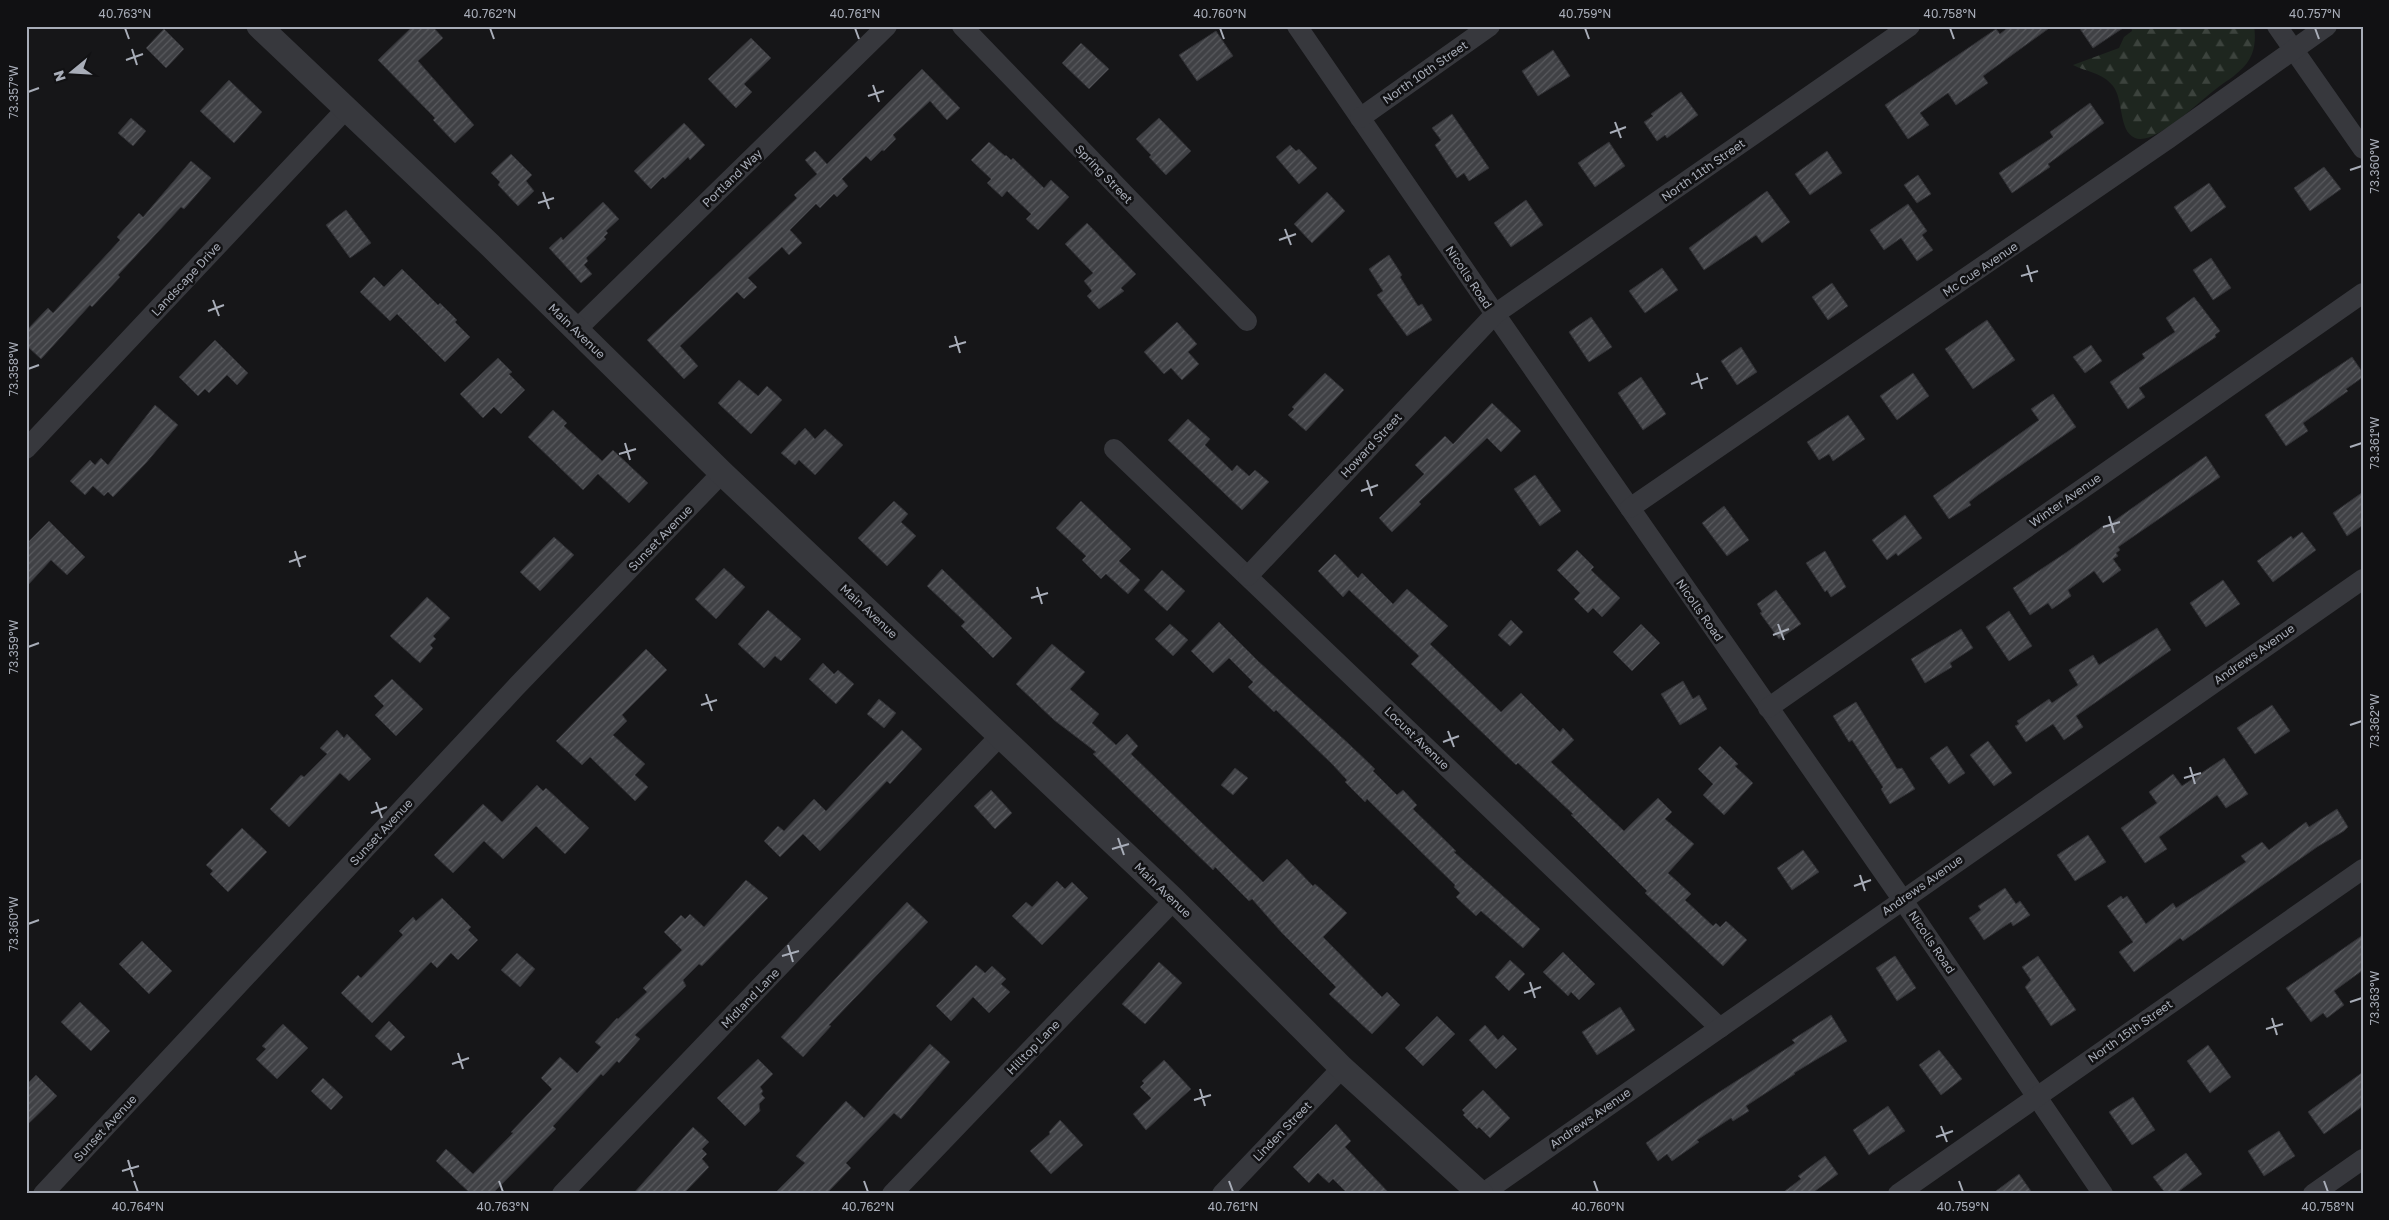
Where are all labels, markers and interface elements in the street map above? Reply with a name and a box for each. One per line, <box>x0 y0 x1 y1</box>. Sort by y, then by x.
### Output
text: 40.763°N <box>99 6 151 21</box>
text: 40.762°N <box>464 6 516 21</box>
text: 40.761°N <box>830 6 880 21</box>
text: 40.760°N <box>1193 6 1247 21</box>
text: 40.759°N <box>1559 6 1611 21</box>
text: 40.758°N <box>1924 6 1976 21</box>
text: 40.757°N <box>2289 6 2341 21</box>
street label: North 10th Street <box>1380 37 1471 107</box>
north arrow <box>48 48 98 98</box>
text: 73.357°W <box>6 65 21 119</box>
text: N <box>49 68 69 84</box>
street label: North 11th Street <box>1658 135 1748 204</box>
text: 73.360°W <box>2367 138 2382 193</box>
street label: Spring Street <box>1072 141 1136 207</box>
street label: Portland Way <box>699 146 765 210</box>
street label: Mc Cue Avenue <box>1939 238 2021 300</box>
street label: Landscape Drive <box>148 239 224 319</box>
street label: Nicolls Road <box>1443 243 1495 311</box>
street label: Main Avenue <box>546 300 609 362</box>
text: 73.358°W <box>6 341 21 396</box>
street label: Howard Street <box>1337 409 1405 480</box>
text: 73.361°W <box>2367 416 2382 469</box>
street label: Winter Avenue <box>2026 470 2104 530</box>
street label: Sunset Avenue <box>625 502 695 574</box>
street label: Nicolls Road <box>1673 576 1727 644</box>
street label: Main Avenue <box>837 581 901 641</box>
text: 73.359°W <box>6 619 21 674</box>
street label: Andrews Avenue <box>2211 620 2298 688</box>
text: 73.362°W <box>2367 693 2382 748</box>
street label: Locust Avenue <box>1381 703 1453 773</box>
street label: Sunset Avenue <box>346 795 416 868</box>
street label: Andrews Avenue <box>1879 851 1966 919</box>
street label: Main Avenue <box>1132 859 1195 921</box>
text: 73.360°W <box>6 896 21 951</box>
street label: Nicolls Road <box>1906 908 1958 976</box>
street label: Midland Lane <box>718 965 782 1031</box>
text: 73.363°W <box>2367 970 2382 1025</box>
street label: North 15th Street <box>2085 996 2175 1066</box>
street label: Hilltop Lane <box>1003 1017 1063 1077</box>
street label: Andrews Avenue <box>1547 1084 1634 1152</box>
street label: Sunset Avenue <box>70 1091 140 1164</box>
street label: Linden Street <box>1250 1098 1315 1164</box>
text: 40.764°N <box>112 1199 164 1214</box>
text: 40.763°N <box>477 1199 529 1214</box>
text: 40.762°N <box>842 1199 894 1214</box>
text: 40.761°N <box>1208 1199 1258 1214</box>
text: 40.760°N <box>1571 1199 1625 1214</box>
text: 40.759°N <box>1937 1199 1989 1214</box>
text: 40.758°N <box>2302 1199 2354 1214</box>

